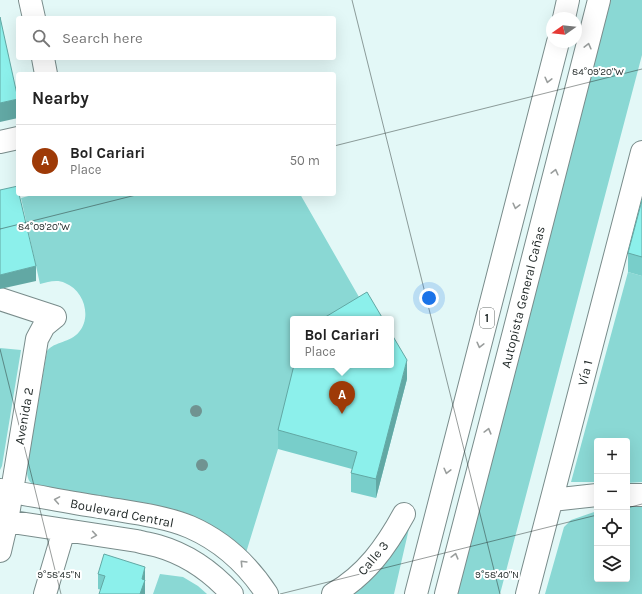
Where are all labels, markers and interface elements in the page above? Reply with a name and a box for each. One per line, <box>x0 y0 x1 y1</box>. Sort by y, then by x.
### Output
north arrow <box>546 12 582 48</box>
search box <box>16 16 336 60</box>
icon: search <box>30 27 52 49</box>
text: Search here <box>62 29 143 47</box>
one-way arrow <box>583 43 591 49</box>
text: 84°09'20"W <box>572 66 624 78</box>
one-way arrow <box>544 76 553 83</box>
text: Nearby <box>32 88 89 108</box>
text: Bol Cariari <box>70 144 145 162</box>
text: A <box>41 153 49 168</box>
text: 50 m <box>290 153 320 168</box>
text: Place <box>70 162 101 177</box>
one-way arrow <box>551 169 559 175</box>
one-way arrow <box>512 202 520 209</box>
text: 84°09'20"W <box>18 221 70 233</box>
street label: Autopista General Cañas <box>498 224 548 370</box>
your location <box>419 288 439 308</box>
road number: 1 <box>480 308 494 328</box>
popup <box>290 316 394 368</box>
text: Bol Cariari <box>304 326 380 344</box>
one-way arrow <box>476 342 484 348</box>
text: Place <box>304 344 336 359</box>
street label: Vía 1 <box>575 359 595 387</box>
pin: A <box>329 381 355 414</box>
street label: Avenida 2 <box>12 386 36 446</box>
one-way arrow <box>484 427 492 434</box>
map controls <box>594 438 630 582</box>
button: + <box>594 438 630 474</box>
one-way arrow <box>443 467 452 474</box>
button: − <box>594 474 630 510</box>
one-way arrow <box>54 496 60 505</box>
street label: Boulevard Central <box>69 496 175 530</box>
button: locate <box>594 510 630 546</box>
one-way arrow <box>91 530 97 538</box>
street label: Calle 3 <box>354 538 392 578</box>
button: layers <box>594 546 630 582</box>
one-way arrow <box>451 553 459 560</box>
one-way arrow <box>240 560 248 568</box>
text: 9°58'45"N <box>37 569 81 581</box>
text: 9°58'40"N <box>475 569 519 581</box>

